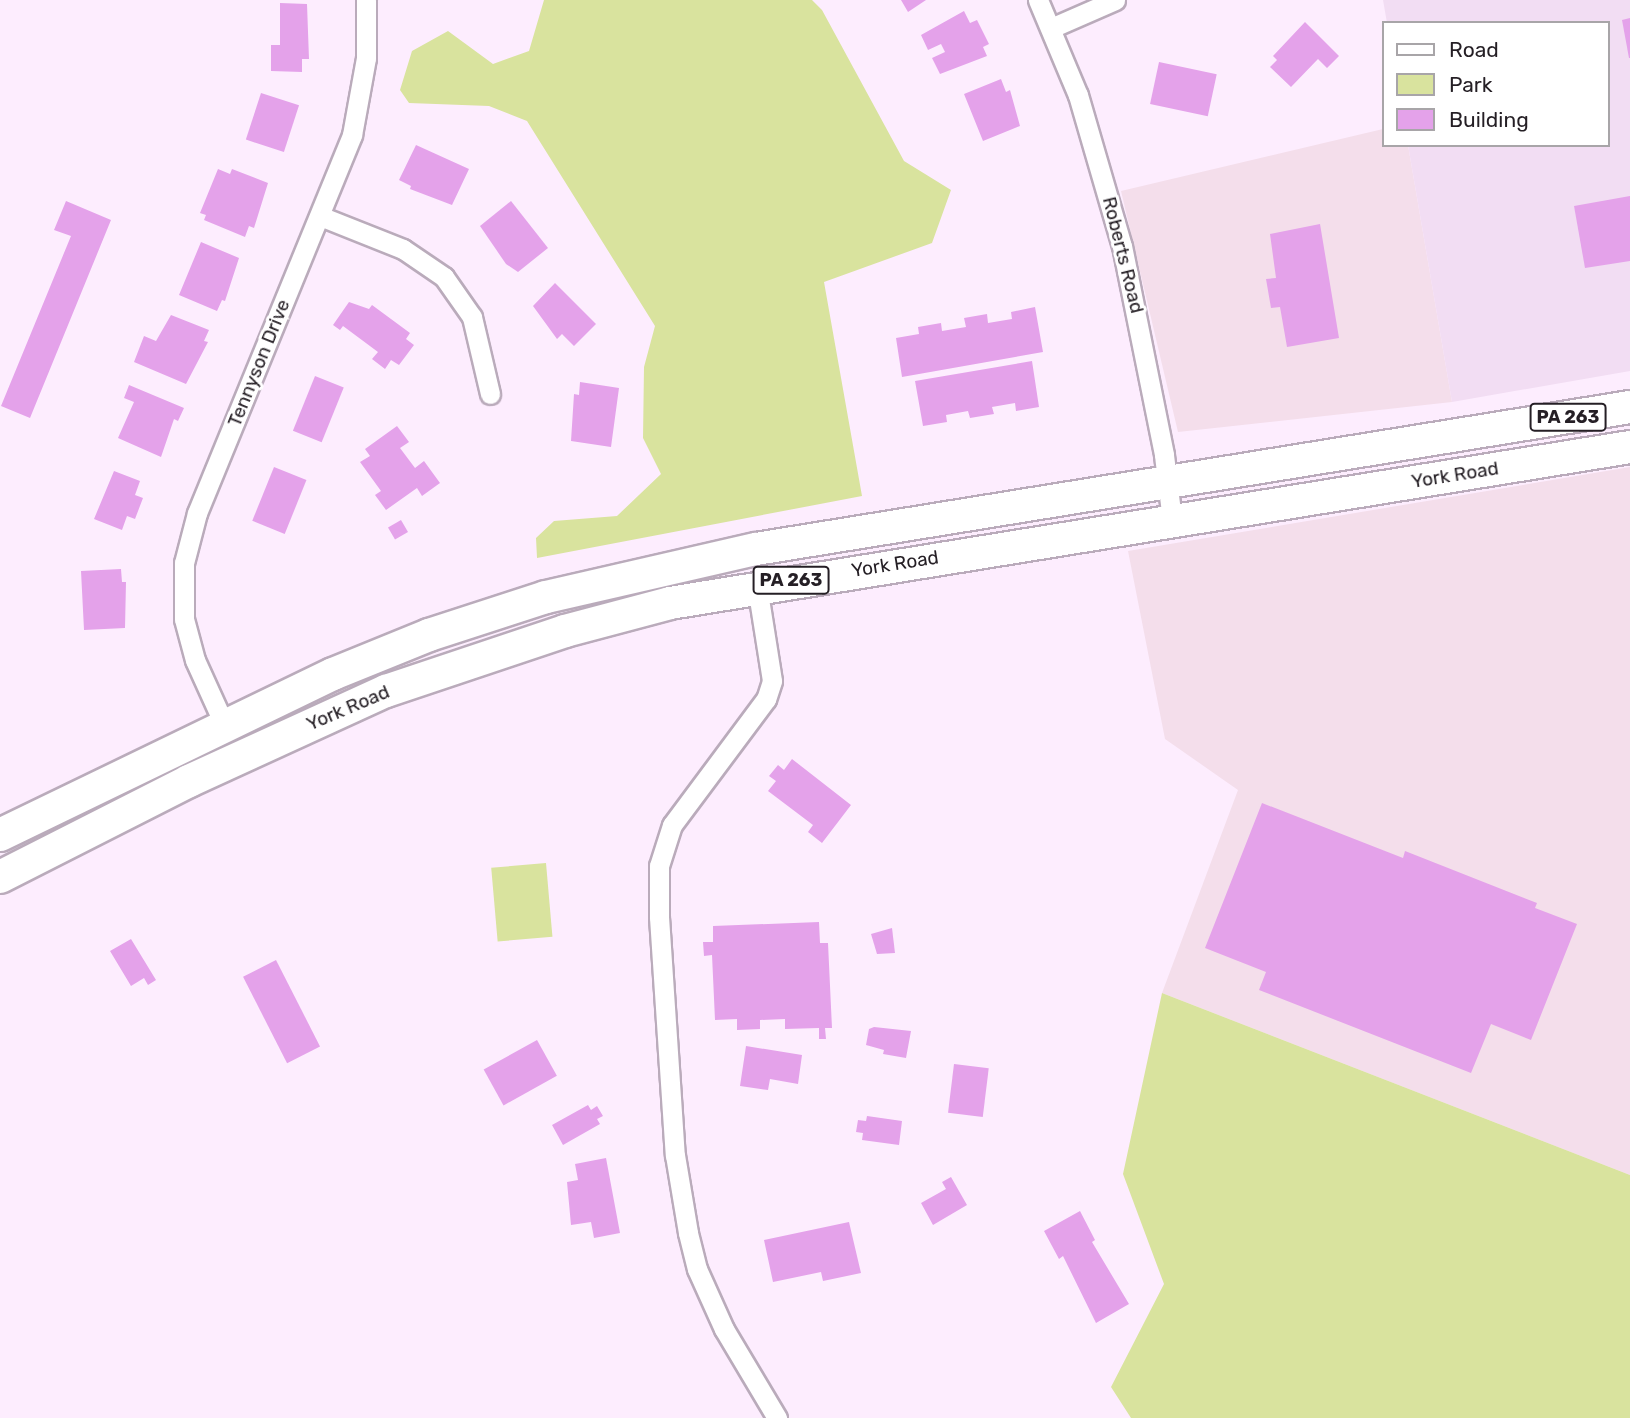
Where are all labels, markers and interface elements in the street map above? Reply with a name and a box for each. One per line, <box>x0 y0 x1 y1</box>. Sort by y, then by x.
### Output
legend <box>1382 21 1609 147</box>
text: Road <box>1449 37 1499 62</box>
text: Park <box>1449 72 1493 97</box>
text: Building <box>1449 107 1529 132</box>
street label: Roberts Road <box>1098 194 1148 316</box>
street label: Tennyson Drive <box>223 296 295 430</box>
road number: PA 263 <box>1528 402 1608 432</box>
street label: York Road <box>1410 457 1500 493</box>
street label: York Road <box>850 546 940 582</box>
road number: PA 263 <box>751 566 831 594</box>
street label: York Road <box>303 680 393 736</box>

